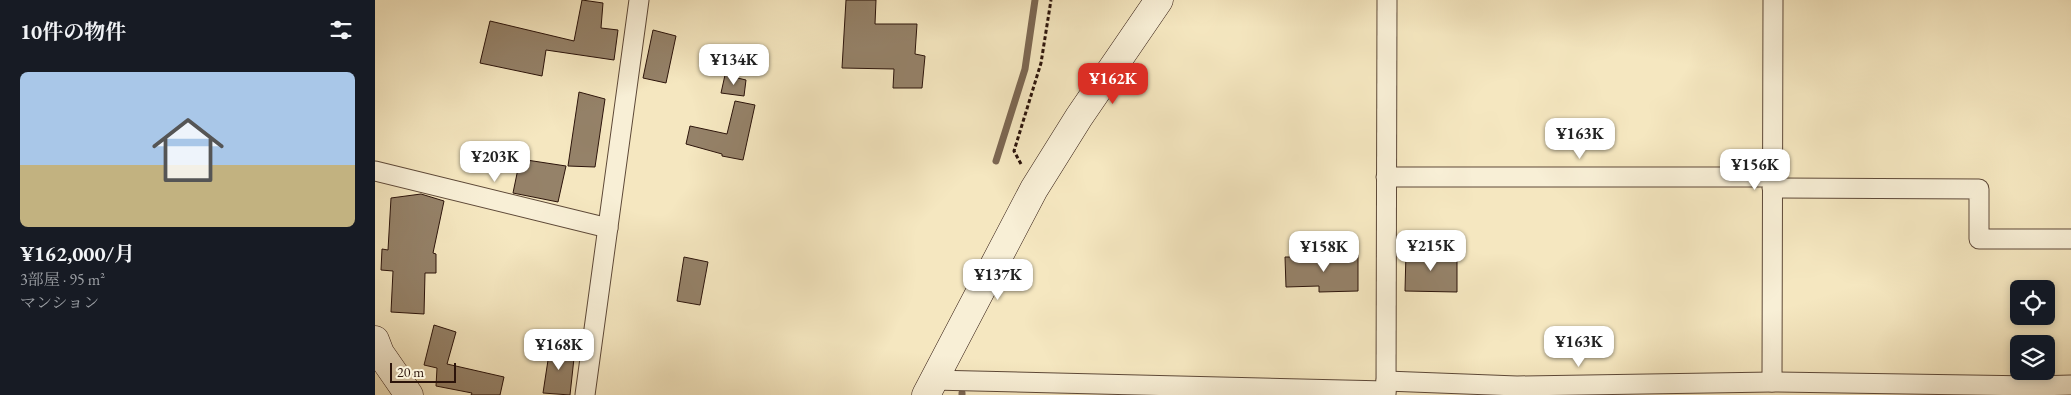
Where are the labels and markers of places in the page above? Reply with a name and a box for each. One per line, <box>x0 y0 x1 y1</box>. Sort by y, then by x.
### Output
pin: ¥134K <box>699 44 769 86</box>
pin: ¥162K <box>1078 62 1148 105</box>
pin: ¥163K <box>1545 118 1615 160</box>
pin: ¥203K <box>460 140 530 183</box>
pin: ¥156K <box>1720 148 1790 191</box>
pin: ¥158K <box>1289 230 1359 273</box>
pin: ¥215K <box>1396 230 1466 272</box>
pin: ¥137K <box>963 258 1033 301</box>
pin: ¥163K <box>1544 326 1614 368</box>
pin: ¥168K <box>524 328 594 371</box>

